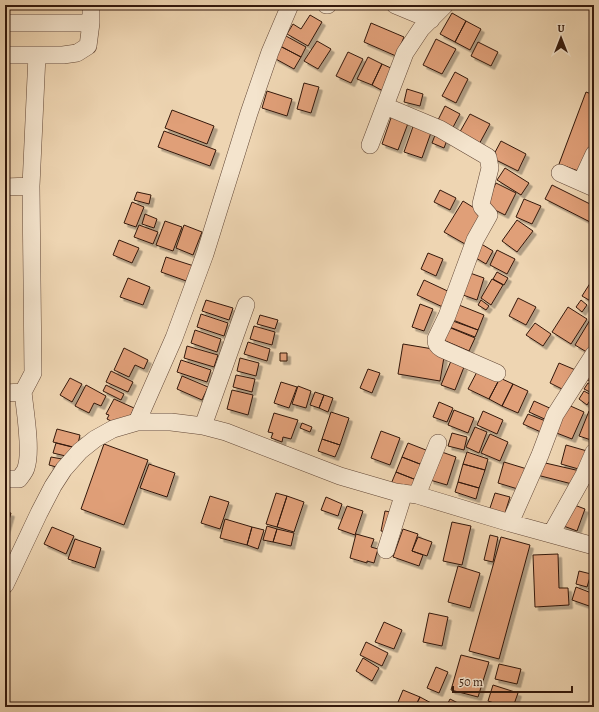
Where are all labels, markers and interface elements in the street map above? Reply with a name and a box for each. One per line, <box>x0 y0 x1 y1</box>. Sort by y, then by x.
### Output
north arrow <box>541 18 581 58</box>
text: U <box>557 21 565 36</box>
scale bar <box>453 668 572 694</box>
text: 50 m <box>459 674 483 690</box>

